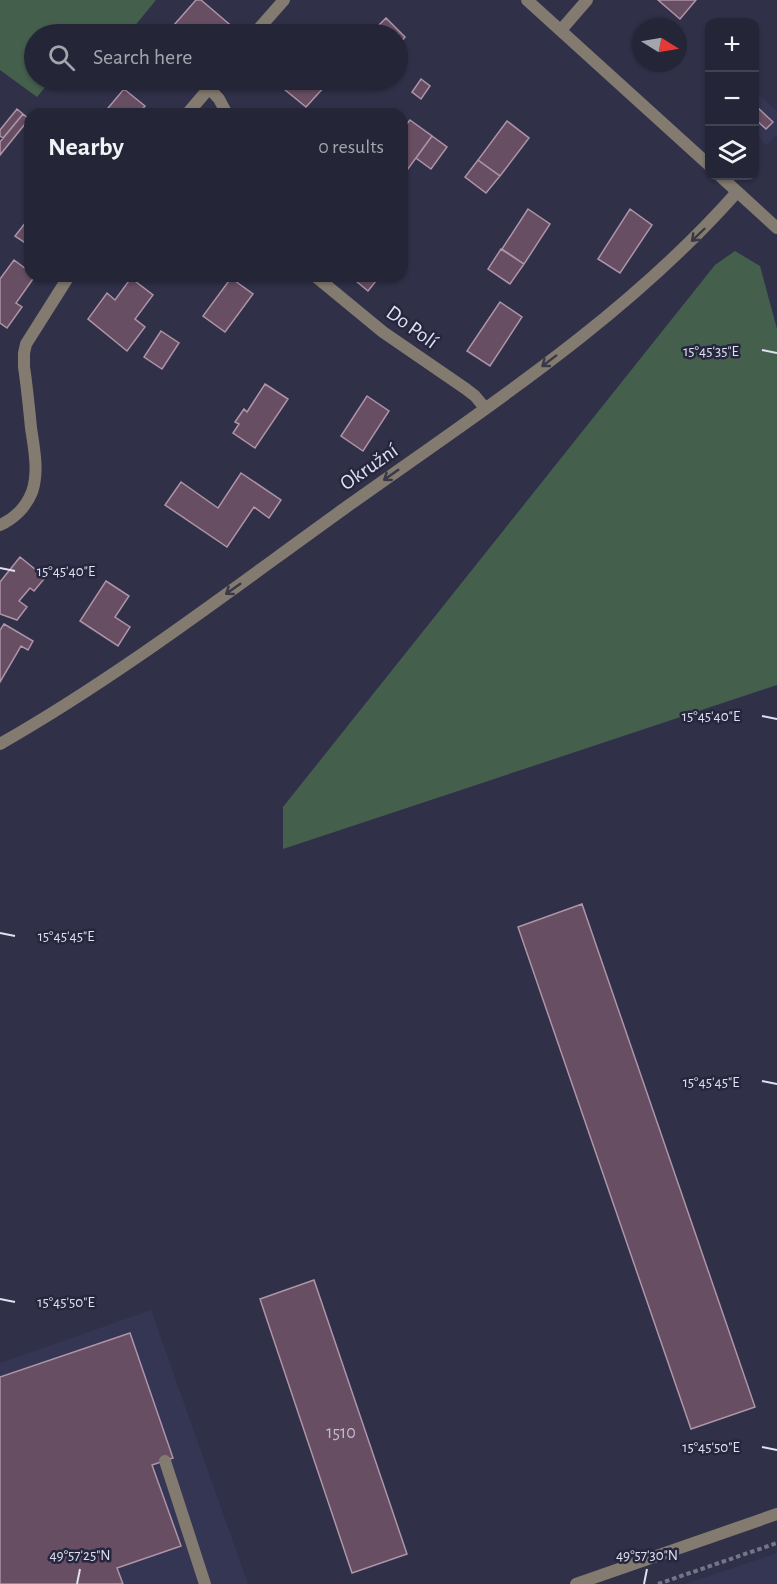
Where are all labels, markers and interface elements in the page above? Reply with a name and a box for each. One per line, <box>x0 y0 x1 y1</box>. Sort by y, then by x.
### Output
north arrow <box>633 18 687 72</box>
map controls <box>705 18 759 180</box>
button: + <box>705 18 759 72</box>
search box <box>24 24 408 90</box>
icon: search <box>45 41 78 74</box>
text: Search here <box>93 46 192 68</box>
button: − <box>705 72 759 126</box>
button: layers <box>705 126 759 180</box>
text: Nearby <box>48 134 124 160</box>
text: 0 results <box>318 137 384 157</box>
one-way arrow <box>690 227 705 242</box>
street label: Do Polí <box>382 301 442 353</box>
text: 15°45'35"E <box>683 344 739 359</box>
one-way arrow <box>541 354 557 367</box>
street label: Okružní <box>336 439 402 494</box>
one-way arrow <box>384 469 400 481</box>
text: 15°45'40"E <box>37 564 95 579</box>
one-way arrow <box>225 583 241 595</box>
text: 15°45'40"E <box>682 709 740 724</box>
text: 15°45'45"E <box>38 929 94 944</box>
text: 15°45'45"E <box>683 1075 739 1090</box>
text: 15°45'50"E <box>37 1295 95 1310</box>
house number: 1510 <box>326 1424 356 1442</box>
text: 15°45'50"E <box>682 1440 740 1455</box>
text: 49°57'25"N <box>49 1548 111 1563</box>
text: 49°57'30"N <box>616 1548 678 1563</box>

